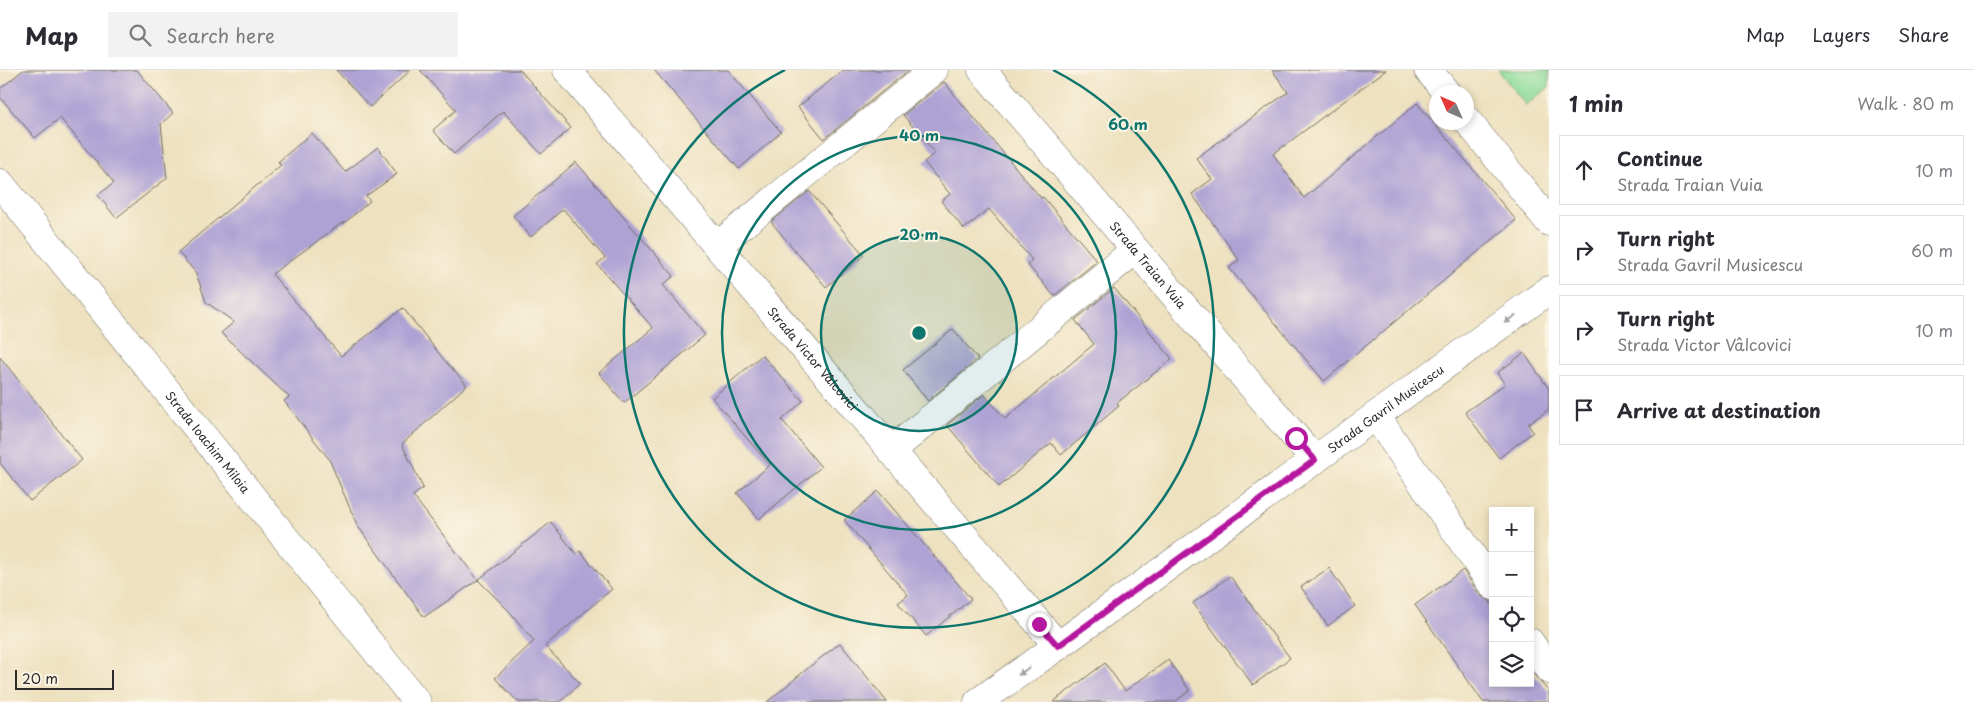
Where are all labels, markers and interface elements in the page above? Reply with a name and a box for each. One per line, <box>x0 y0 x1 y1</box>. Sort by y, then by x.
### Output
search box <box>108 12 458 57</box>
text: Map <box>25 17 78 53</box>
icon: search <box>126 21 154 49</box>
text: Search here <box>166 21 275 49</box>
text: Map <box>1746 21 1785 48</box>
text: Layers <box>1813 21 1870 48</box>
text: Share <box>1898 21 1949 48</box>
north arrow <box>1429 85 1474 130</box>
text: 1 min <box>1569 87 1623 119</box>
text: Walk · 80 m <box>1857 91 1954 115</box>
text: 60 m <box>1108 112 1148 135</box>
text: 40 m <box>899 123 939 146</box>
text: Continue <box>1617 144 1703 172</box>
icon: ahead <box>1570 156 1598 184</box>
text: 10 m <box>1916 158 1953 182</box>
text: Strada Traian Vuia <box>1617 172 1763 196</box>
street label: Strada Traian Vuia <box>1106 217 1191 313</box>
text: 20 m <box>900 222 938 245</box>
text: Turn right <box>1617 224 1715 252</box>
icon: right <box>1570 236 1598 264</box>
text: 60 m <box>1911 238 1953 262</box>
text: Strada Gavril Musicescu <box>1617 252 1803 276</box>
street label: Strada Victor Vâlcovici <box>763 303 862 414</box>
text: Turn right <box>1617 304 1715 332</box>
one-way arrow <box>1503 314 1516 324</box>
icon: right <box>1570 316 1598 344</box>
text: 10 m <box>1916 318 1953 342</box>
centre of rings <box>910 324 928 342</box>
text: Strada Victor Vâlcovici <box>1617 332 1792 356</box>
street label: Strada Gavril Musicescu <box>1323 360 1447 457</box>
street label: Strada Ioachim Miloia <box>161 387 255 497</box>
icon: arrive <box>1570 396 1598 424</box>
text: Arrive at destination <box>1617 396 1821 424</box>
route start <box>1285 427 1308 450</box>
map controls <box>1489 507 1534 687</box>
button: + <box>1489 507 1534 552</box>
button: − <box>1489 552 1534 597</box>
button: locate <box>1489 597 1534 642</box>
route end <box>1028 613 1051 636</box>
button: layers <box>1489 642 1534 687</box>
one-way arrow <box>1017 666 1030 676</box>
scale bar <box>15 667 114 690</box>
text: 20 m <box>22 668 58 689</box>

